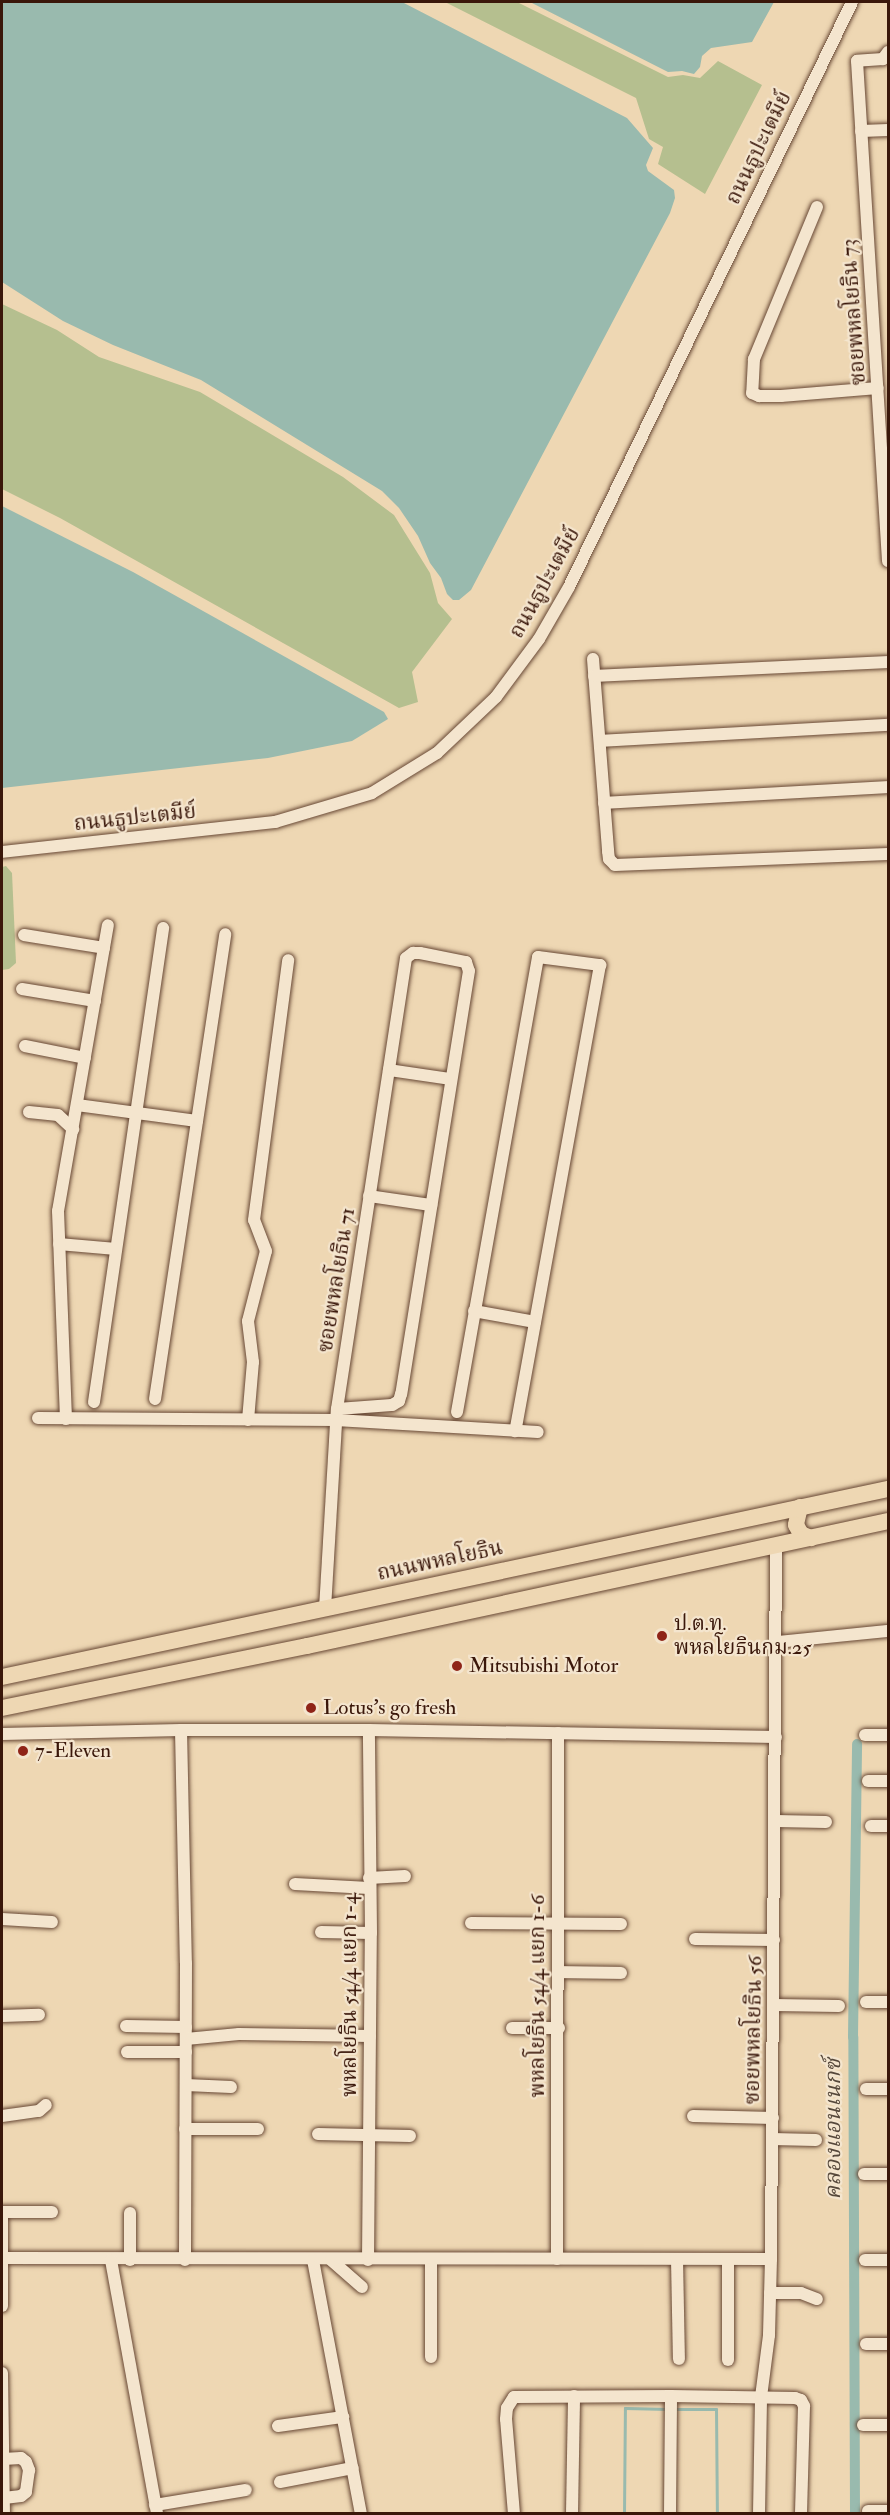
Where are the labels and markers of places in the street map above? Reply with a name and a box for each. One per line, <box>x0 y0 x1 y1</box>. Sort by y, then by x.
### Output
place label: ป.ต.ท. พหลโยธินกม.25 <box>674 1611 812 1661</box>
marker: ป.ต.ท. พหลโยธินกม.25 <box>655 1629 669 1643</box>
place label: Mitsubishi Motor <box>469 1653 618 1679</box>
marker: Mitsubishi Motor <box>450 1659 464 1673</box>
place label: Lotus's go fresh <box>323 1695 456 1721</box>
marker: Lotus's go fresh <box>304 1701 318 1715</box>
place label: 7-Eleven <box>35 1738 111 1764</box>
marker: 7-Eleven <box>16 1744 30 1758</box>

